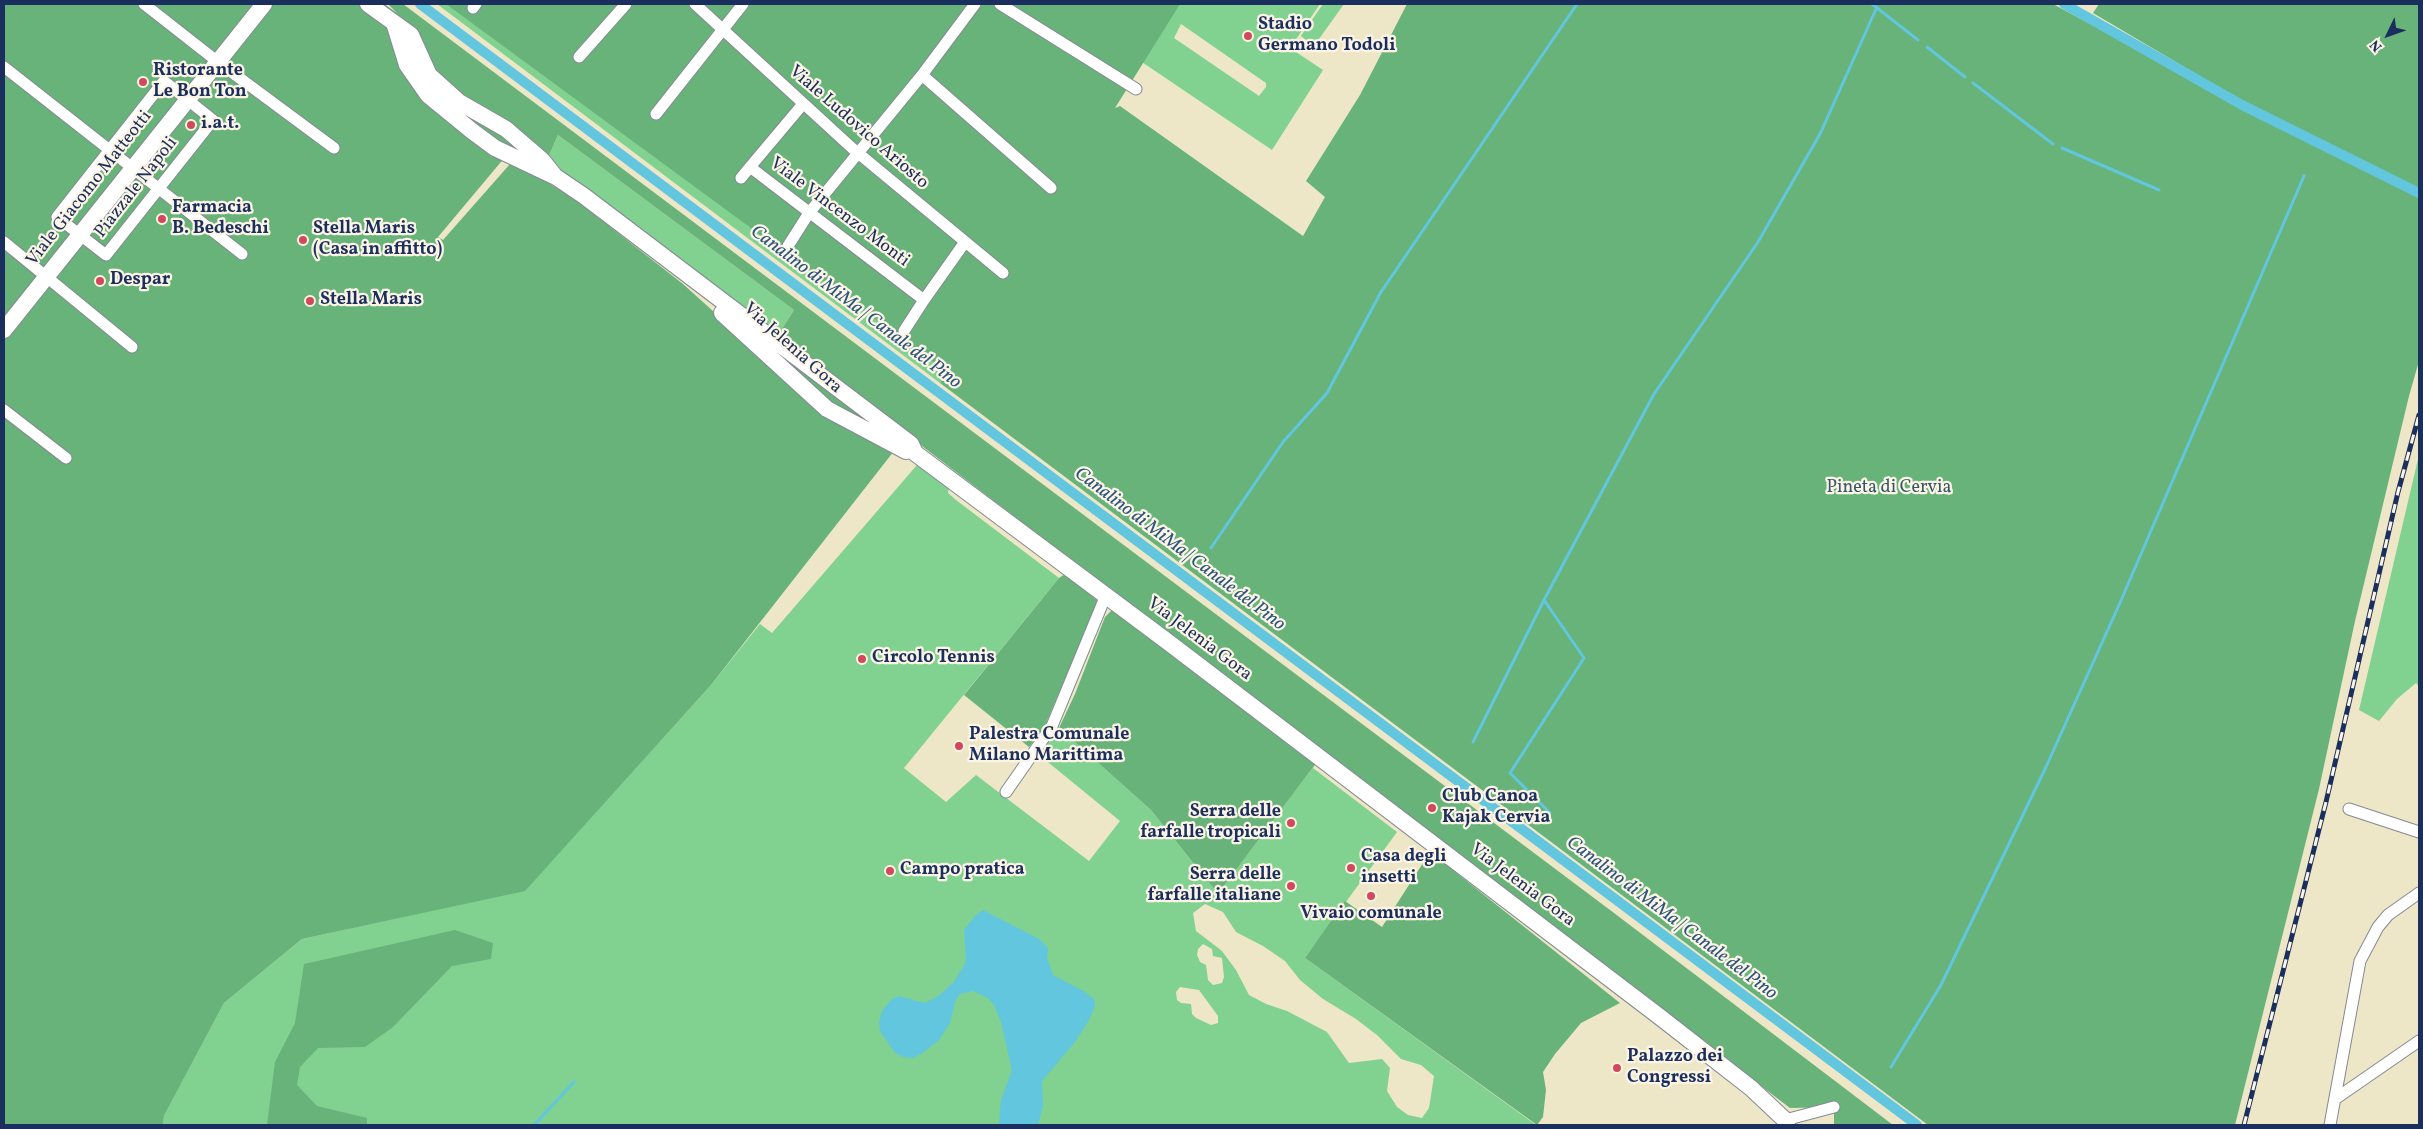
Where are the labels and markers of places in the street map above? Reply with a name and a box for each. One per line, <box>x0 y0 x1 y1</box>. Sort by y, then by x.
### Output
place label: Stadio Germano Todoli <box>1258 15 1395 58</box>
marker: Stadio Germano Todoli <box>1242 30 1254 42</box>
place label: Ristorante Le Bon Ton <box>153 61 247 104</box>
marker: Ristorante Le Bon Ton <box>137 76 149 88</box>
place label: i.a.t. <box>201 114 239 136</box>
marker: i.a.t. <box>185 119 197 131</box>
place label: Farmacia B. Bedeschi <box>172 198 269 240</box>
marker: Farmacia B. Bedeschi <box>156 213 168 225</box>
place label: Stella Maris (Casa in affitto) <box>313 219 442 262</box>
marker: Stella Maris (Casa in affitto) <box>297 234 309 246</box>
place label: Despar <box>110 270 170 292</box>
marker: Despar <box>94 275 106 287</box>
place label: Stella Maris <box>320 290 422 312</box>
marker: Stella Maris <box>304 295 316 307</box>
place label: Circolo Tennis <box>872 648 995 670</box>
marker: Circolo Tennis <box>856 653 868 665</box>
place label: Palestra Comunale Milano Marittima <box>969 725 1129 768</box>
marker: Palestra Comunale Milano Marittima <box>953 740 965 752</box>
place label: Club Canoa Kajak Cervia <box>1442 787 1550 830</box>
place label: Serra delle farfalle tropicali <box>1140 802 1281 844</box>
marker: Club Canoa Kajak Cervia <box>1426 802 1438 814</box>
marker: Serra delle farfalle tropicali <box>1285 817 1297 829</box>
place label: Casa degli insetti <box>1361 847 1447 890</box>
place label: Campo pratica <box>900 860 1025 882</box>
marker: Casa degli insetti <box>1345 862 1357 874</box>
marker: Campo pratica <box>884 865 896 877</box>
place label: Serra delle farfalle italiane <box>1148 865 1281 908</box>
marker: Serra delle farfalle italiane <box>1285 880 1297 892</box>
marker: Vivaio comunale <box>1365 890 1377 902</box>
place label: Vivaio comunale <box>1300 904 1442 926</box>
place label: Palazzo dei Congressi <box>1627 1047 1723 1090</box>
marker: Palazzo dei Congressi <box>1611 1062 1623 1074</box>

